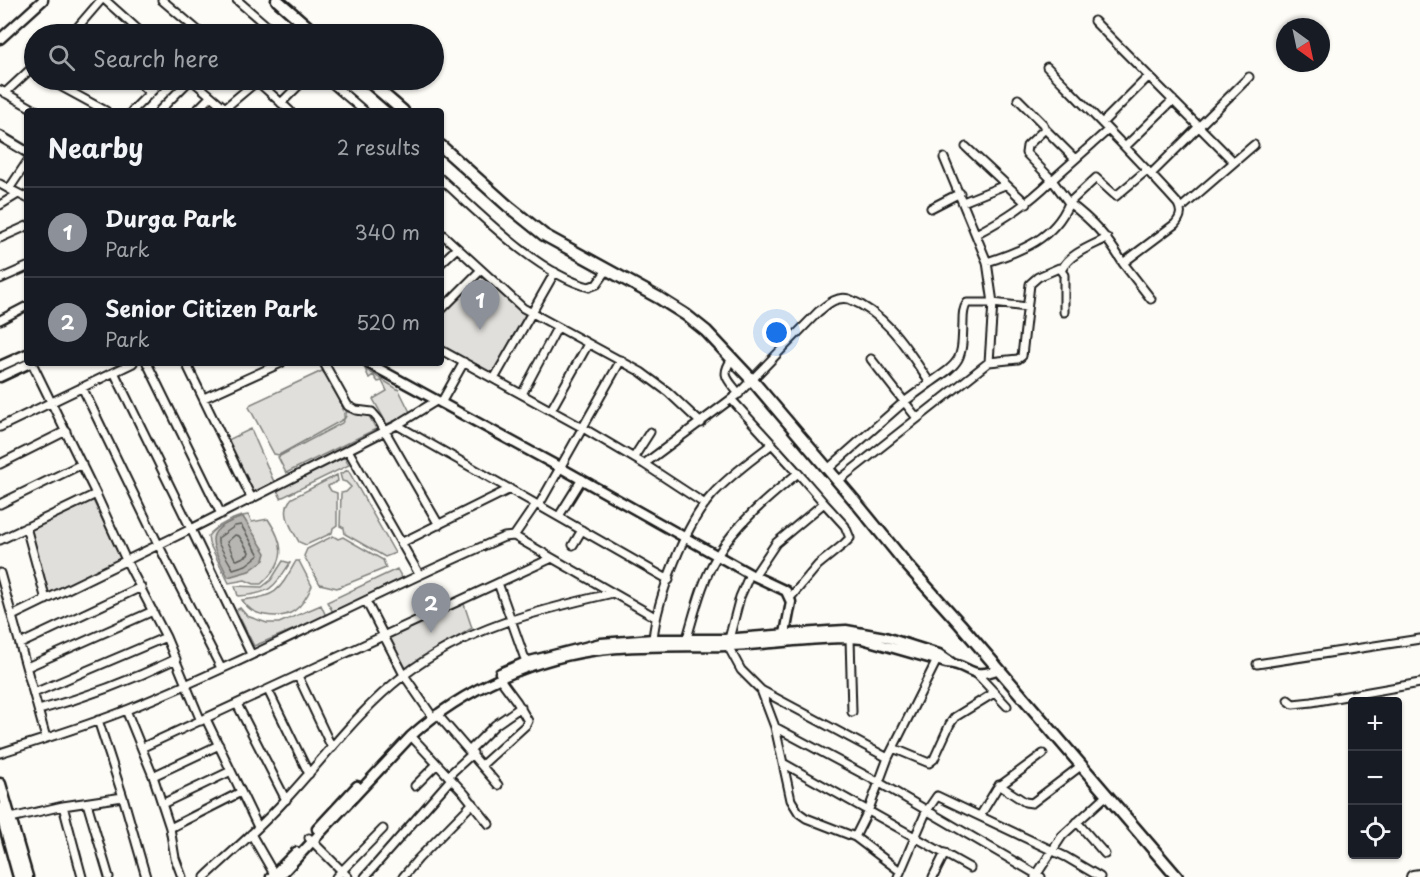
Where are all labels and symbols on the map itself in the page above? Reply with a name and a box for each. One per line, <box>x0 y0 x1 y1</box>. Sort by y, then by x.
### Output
north arrow <box>1276 18 1330 72</box>
pin: 1 <box>460 280 500 330</box>
your location <box>762 318 791 347</box>
pin: 2 <box>412 584 450 633</box>

